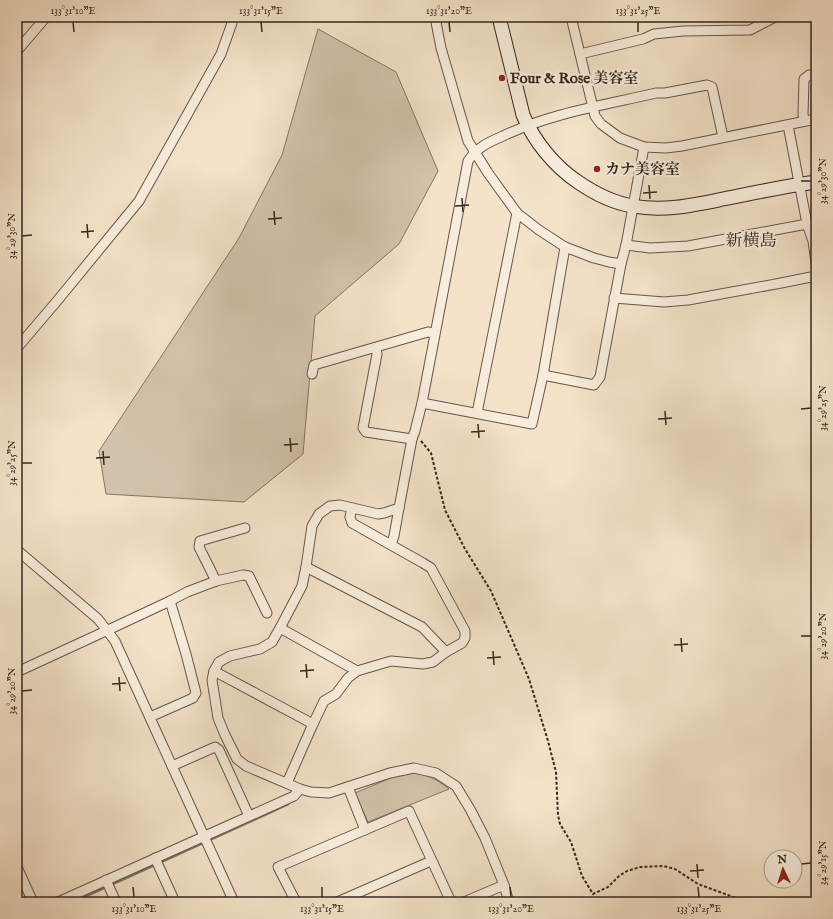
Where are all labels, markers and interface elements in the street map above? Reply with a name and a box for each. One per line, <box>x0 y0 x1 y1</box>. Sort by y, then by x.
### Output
text: 133°31'10"E <box>50 5 96 18</box>
text: 133°31'15"E <box>239 5 283 18</box>
text: 133°31'20"E <box>426 5 472 18</box>
text: 133°31'25"E <box>616 5 660 18</box>
place label: Four & Rose 美容室 <box>510 69 638 88</box>
marker: Four & Rose 美容室 <box>497 73 507 83</box>
text: 34°29'30"N <box>817 158 830 204</box>
place label: カナ美容室 <box>605 160 680 179</box>
marker: カナ美容室 <box>592 164 602 174</box>
text: 34°29'30"N <box>6 213 19 259</box>
district label: 新横島 <box>726 231 777 252</box>
text: 34°29'25"N <box>817 385 830 431</box>
text: 34°29'25"N <box>6 440 19 486</box>
text: 34°29'20"N <box>817 612 830 659</box>
text: 34°29'20"N <box>6 667 19 714</box>
text: 34°29'15"N <box>817 840 830 885</box>
north arrow <box>763 849 803 889</box>
text: N <box>776 853 788 867</box>
text: 133°31'10"E <box>111 903 157 916</box>
text: 133°31'15"E <box>300 903 344 916</box>
text: 133°31'20"E <box>488 903 534 916</box>
text: 133°31'25"E <box>677 903 721 916</box>

